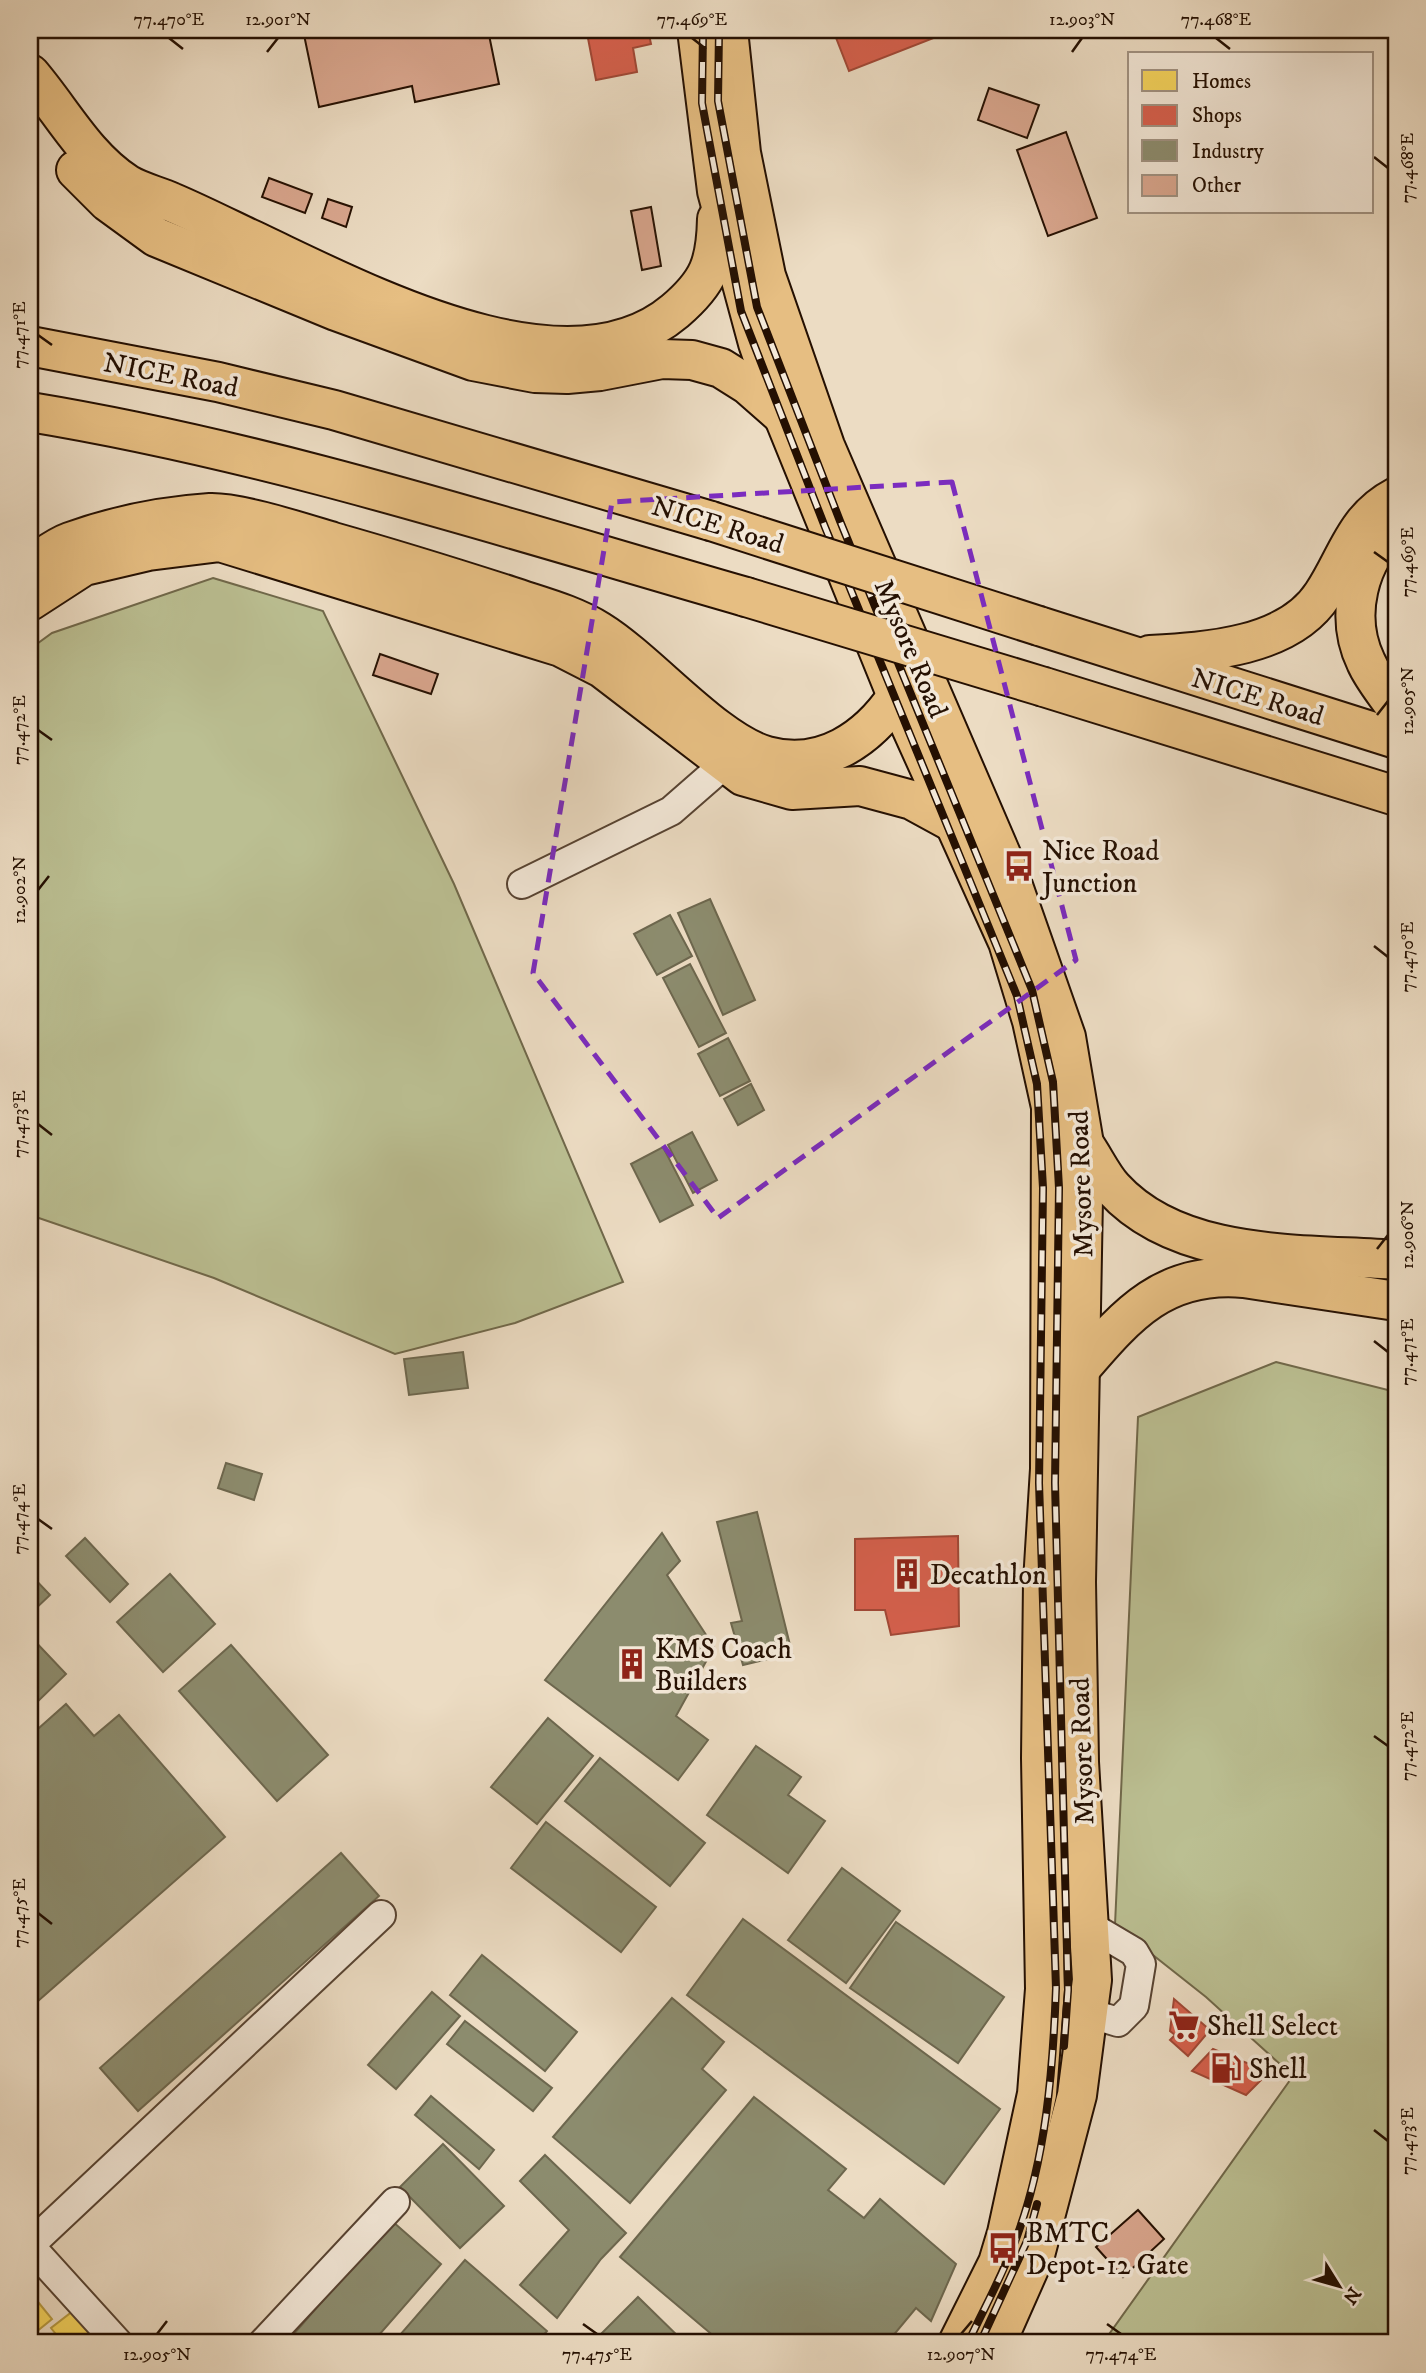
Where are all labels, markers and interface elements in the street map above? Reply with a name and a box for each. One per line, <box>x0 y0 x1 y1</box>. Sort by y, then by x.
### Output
text: 77.470°E <box>134 9 205 31</box>
text: 12.901°N <box>245 9 311 31</box>
text: 77.469°E <box>657 9 728 31</box>
text: 12.903°N <box>1049 9 1115 31</box>
text: 77.468°E <box>1181 9 1252 31</box>
legend <box>1128 52 1374 214</box>
text: Homes <box>1192 69 1251 95</box>
text: Shops <box>1192 103 1242 129</box>
text: 77.468°E <box>1397 132 1419 203</box>
text: Industry <box>1192 139 1265 165</box>
text: Other <box>1192 173 1241 199</box>
text: 77.471°E <box>9 301 31 369</box>
street label: NICE Road <box>100 345 241 406</box>
street label: NICE Road <box>647 489 788 562</box>
text: 77.469°E <box>1397 526 1419 597</box>
street label: Mysore Road <box>866 574 955 723</box>
street label: NICE Road <box>1187 661 1328 734</box>
text: 12.905°N <box>1397 667 1419 735</box>
text: 77.472°E <box>9 695 31 765</box>
place label: Nice Road Junction <box>1039 834 1159 901</box>
bus stop icon: Nice Road Junction <box>1002 849 1036 883</box>
text: 12.902°N <box>9 856 31 924</box>
text: 77.470°E <box>1397 921 1419 992</box>
text: 77.473°E <box>9 1090 31 1158</box>
street label: Mysore Road <box>1061 1110 1102 1258</box>
text: 12.906°N <box>1397 1201 1419 1269</box>
text: 77.471°E <box>1397 1318 1419 1386</box>
text: 77.474°E <box>9 1483 31 1555</box>
building icon: Decathlon <box>890 1557 924 1591</box>
place label: Decathlon <box>930 1558 1047 1593</box>
place label: KMS Coach Builders <box>655 1632 792 1699</box>
building icon: KMS Coach Builders <box>615 1647 649 1681</box>
street label: Mysore Road <box>1062 1677 1103 1825</box>
text: 77.472°E <box>1397 1711 1419 1781</box>
text: 77.475°E <box>9 1878 31 1948</box>
supermarket icon: Shell Select <box>1167 2008 1201 2042</box>
place label: Shell Select <box>1207 2009 1338 2044</box>
fuel station icon: Shell <box>1209 2051 1243 2085</box>
place label: Shell <box>1249 2052 1307 2087</box>
text: 77.473°E <box>1397 2107 1419 2175</box>
place label: BMTC Depot-12 Gate <box>1026 2216 1189 2283</box>
bus stop icon: BMTC Depot-12 Gate <box>986 2231 1020 2265</box>
north arrow <box>1304 2250 1374 2320</box>
text: N <box>1337 2282 1365 2309</box>
text: 12.905°N <box>123 2344 191 2366</box>
text: 77.475°E <box>562 2344 632 2366</box>
text: 12.907°N <box>927 2344 996 2366</box>
text: 77.474°E <box>1085 2344 1157 2366</box>

